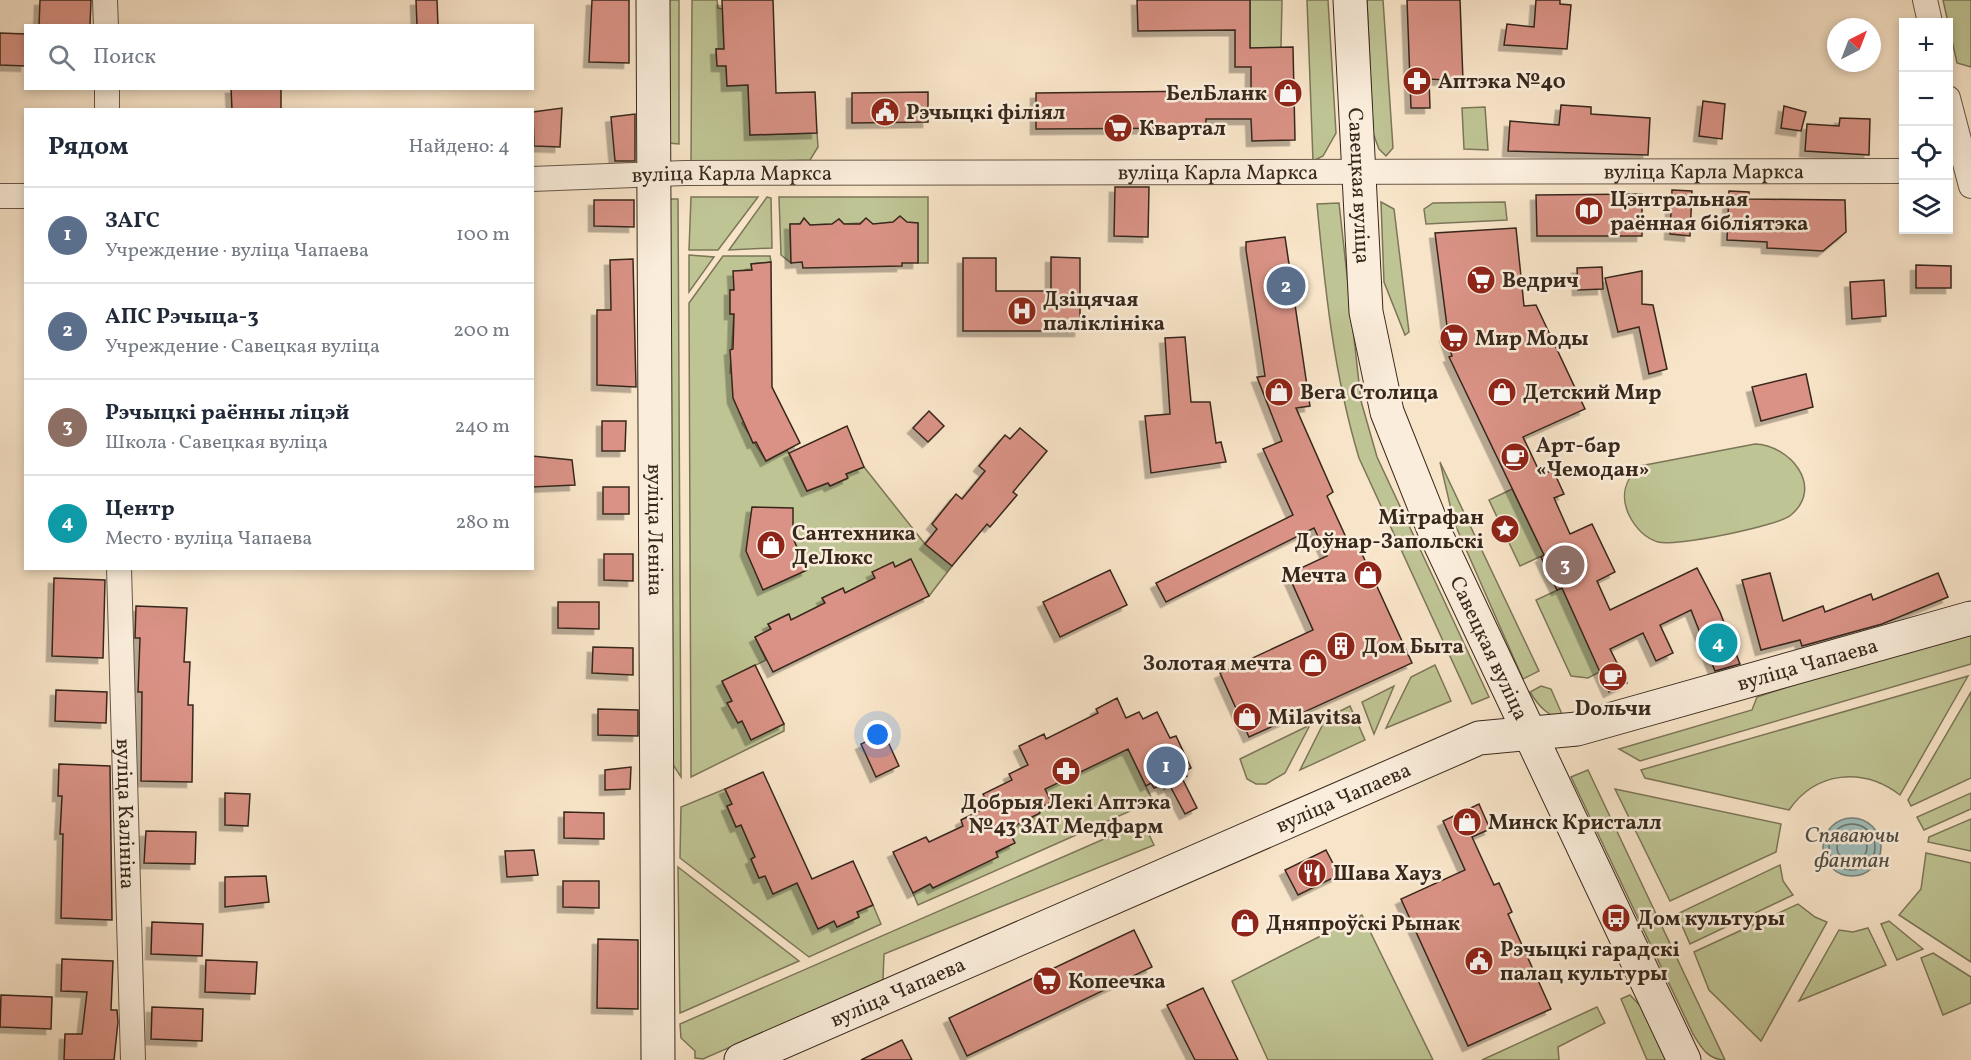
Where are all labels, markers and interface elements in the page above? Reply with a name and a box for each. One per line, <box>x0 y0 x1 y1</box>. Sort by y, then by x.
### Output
north arrow <box>1827 18 1881 72</box>
map controls <box>1899 18 1953 234</box>
button: + <box>1899 18 1953 72</box>
search box <box>24 24 534 90</box>
icon: search <box>45 41 78 74</box>
text: Поиск <box>93 42 156 73</box>
pharmacy icon: Аптэка №40 <box>1401 65 1433 97</box>
place label: Аптэка №40 <box>1438 68 1566 97</box>
button: − <box>1899 72 1953 126</box>
shop icon: БелБланк <box>1272 77 1304 109</box>
place label: БелБланк <box>1166 80 1267 109</box>
public building icon: Рэчыцкі філіял <box>869 96 901 128</box>
place label: Рэчыцкі філіял <box>906 99 1065 128</box>
street label: Савецкая вуліца <box>1340 107 1377 265</box>
supermarket icon: Квартал <box>1102 112 1134 144</box>
place label: Квартал <box>1139 115 1226 144</box>
button: locate <box>1899 126 1953 180</box>
text: Рядом <box>48 129 128 165</box>
text: Найдено: 4 <box>409 133 510 161</box>
street label: вуліца Карла Маркса <box>1604 158 1804 187</box>
street label: вуліца Карла Маркса <box>1118 159 1318 188</box>
street label: вуліца Карла Маркса <box>631 160 832 191</box>
button: layers <box>1899 180 1953 234</box>
place label: Цэнтральная раённая бібліятэка <box>1610 186 1809 239</box>
library icon: Цэнтральная раённая бібліятэка <box>1573 195 1605 227</box>
text: ЗАГС <box>105 206 160 237</box>
text: 1 <box>63 221 72 249</box>
text: 100 m <box>456 221 510 249</box>
text: Учреждение · вуліца Чапаева <box>105 237 369 265</box>
pin: 2 <box>1266 264 1306 308</box>
supermarket icon: Ведрич <box>1465 264 1497 296</box>
place label: Ведрич <box>1502 267 1579 296</box>
place label: Дзіцячая паліклініка <box>1043 286 1165 339</box>
hospital icon: Дзіцячая паліклініка <box>1006 295 1038 327</box>
text: АПС Рэчыца-3 <box>105 302 259 333</box>
text: 2 <box>62 317 73 345</box>
text: 200 m <box>453 317 510 345</box>
supermarket icon: Мир Моды <box>1438 322 1470 354</box>
place label: Мир Моды <box>1475 325 1589 354</box>
text: Учреждение · Савецкая вуліца <box>105 333 380 361</box>
shop icon: Вега Столица <box>1263 376 1295 408</box>
shop icon: Детский Мир <box>1486 376 1518 408</box>
place label: Вега Столица <box>1300 379 1438 408</box>
place label: Детский Мир <box>1523 379 1662 408</box>
text: Рэчыцкі раённы ліцэй <box>105 398 349 429</box>
text: 3 <box>62 413 73 441</box>
text: 240 m <box>455 413 510 441</box>
text: Школа · Савецкая вуліца <box>105 429 328 457</box>
place label: Арт-бар «Чемодан» <box>1536 432 1649 485</box>
cafe icon: Арт-бар «Чемодан» <box>1499 441 1531 473</box>
street label: вуліца Леніна <box>639 464 669 596</box>
text: Центр <box>105 494 175 525</box>
place label: Мітрафан Доўнар-Запольскі <box>1295 504 1484 557</box>
text: 4 <box>61 509 74 537</box>
text: 280 m <box>455 509 510 537</box>
place icon: Мітрафан Доўнар-Запольскі <box>1489 513 1521 545</box>
place label: Сантехника ДеЛюкс <box>792 520 916 573</box>
text: Место · вуліца Чапаева <box>105 525 312 553</box>
shop icon: Сантехника ДеЛюкс <box>755 529 787 561</box>
pin: 3 <box>1546 542 1584 588</box>
shop icon: Мечта <box>1352 559 1384 591</box>
place label: Мечта <box>1281 562 1347 591</box>
street label: Савецкая вуліца <box>1442 572 1535 726</box>
pin: 4 <box>1698 620 1738 666</box>
building icon: Дом Быта <box>1325 630 1357 662</box>
street label: вуліца Чапаева <box>1734 632 1882 699</box>
place label: Дом Быта <box>1362 633 1464 662</box>
shop icon: Золотая мечта <box>1297 647 1329 679</box>
place label: Золотая мечта <box>1143 650 1292 679</box>
cafe icon: Doльчи <box>1597 661 1629 693</box>
place label: Doльчи <box>1575 695 1651 724</box>
shop icon: Milavitsa <box>1231 701 1263 733</box>
place label: Milavitsa <box>1268 704 1362 733</box>
your location <box>863 720 892 749</box>
street label: вуліца Калініна <box>108 738 141 890</box>
pin: 1 <box>1146 744 1186 789</box>
pharmacy icon: Добрыя Лекі Аптэка №43 ЗАТ Медфарм <box>1050 755 1082 787</box>
street label: вуліца Чапаева <box>1272 756 1416 841</box>
place label: Добрыя Лекі Аптэка №43 ЗАТ Медфарм <box>961 789 1171 842</box>
shop icon: Минск Кристалл <box>1451 806 1483 838</box>
place label: Минск Кристалл <box>1488 809 1661 838</box>
water label: Спяваючы фантан <box>1804 821 1900 877</box>
restaurant icon: Шава Хауз <box>1296 857 1328 889</box>
place label: Шава Хауз <box>1333 860 1442 889</box>
bus stop icon: Дом культуры <box>1600 902 1632 934</box>
place label: Дом культуры <box>1637 905 1785 934</box>
shop icon: Дняпроўскі Рынак <box>1229 907 1261 939</box>
place label: Дняпроўскі Рынак <box>1266 910 1460 939</box>
place label: Рэчыцкі гарадскі палац культуры <box>1500 936 1680 989</box>
public building icon: Рэчыцкі гарадскі палац культуры <box>1463 945 1495 977</box>
street label: вуліца Чапаева <box>826 951 971 1035</box>
supermarket icon: Копеечка <box>1031 965 1063 997</box>
place label: Копеечка <box>1068 968 1166 997</box>

